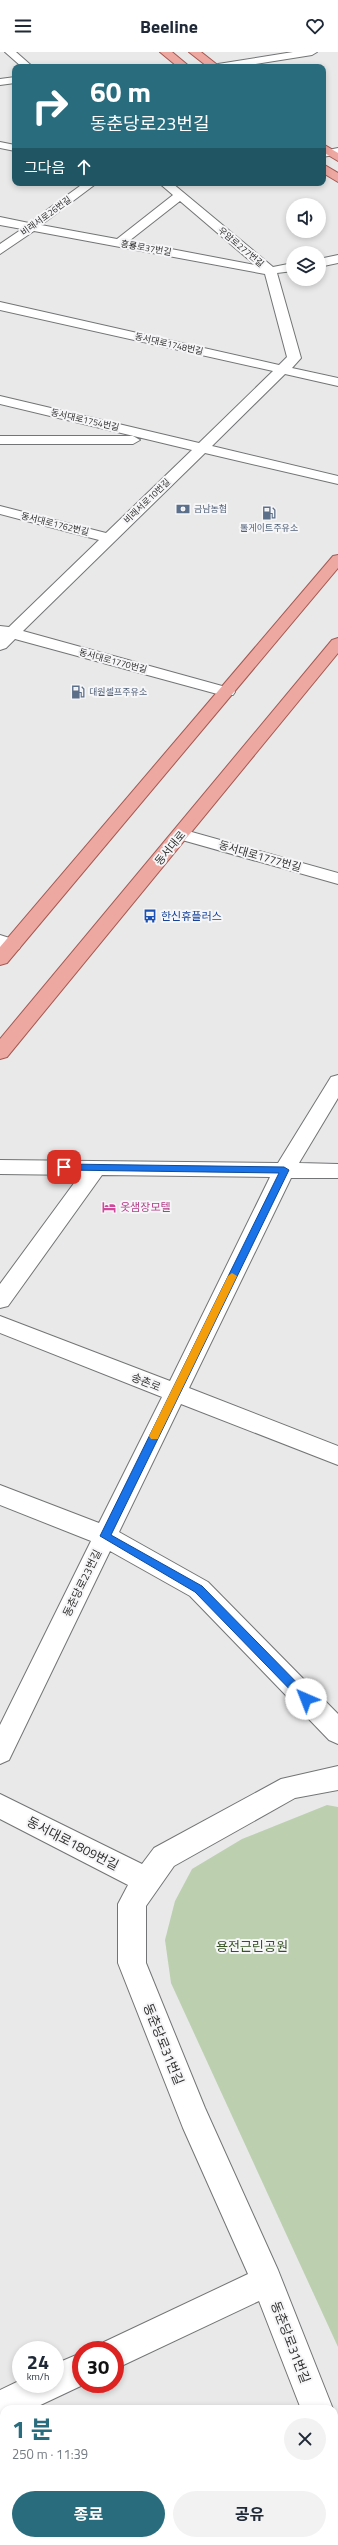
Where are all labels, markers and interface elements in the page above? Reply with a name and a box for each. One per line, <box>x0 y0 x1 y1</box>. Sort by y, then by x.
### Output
text: Beeline <box>140 13 198 40</box>
icon: menu <box>12 15 34 37</box>
icon: heart <box>304 15 326 37</box>
text: 60 m <box>90 70 151 113</box>
icon: right <box>24 80 76 132</box>
text: 동춘당로23번길 <box>90 110 210 137</box>
text: 그다음 <box>24 156 65 179</box>
icon: ahead <box>73 156 95 178</box>
street label: 비래서로26번길 <box>18 193 74 238</box>
map controls <box>286 198 326 286</box>
button: sound <box>286 198 326 238</box>
street label: 우암로277번길 <box>215 223 267 270</box>
street label: 흥룡로37번길 <box>120 237 173 258</box>
button: layers <box>286 246 326 286</box>
street label: 동서대로1748번길 <box>134 329 205 358</box>
street label: 동서대로1754번길 <box>50 405 121 434</box>
street label: 비래서로10번길 <box>121 475 173 526</box>
bank icon: 금남농협 <box>175 501 191 517</box>
place label: 금남농협 <box>194 502 227 515</box>
fuel station icon: 톨게이트주유소 <box>261 505 277 521</box>
street label: 동서대로1762번길 <box>20 509 91 538</box>
place label: 톨게이트주유소 <box>240 521 299 534</box>
street label: 동서대로1770번길 <box>78 645 149 676</box>
fuel station icon: 대원셀프주유소 <box>70 684 86 700</box>
place label: 대원셀프주유소 <box>89 685 148 698</box>
street label: 동서대로 <box>151 827 189 869</box>
street label: 동서대로1777번길 <box>217 837 303 875</box>
bus stop icon: 한신휴플러스 <box>142 908 158 924</box>
place label: 한신휴플러스 <box>161 908 222 924</box>
pin <box>47 1150 81 1184</box>
icon: arrive <box>53 1156 75 1178</box>
hotel icon: 옷샘장모텔 <box>101 1199 117 1215</box>
place label: 옷샘장모텔 <box>120 1199 171 1215</box>
street label: 송촌로 <box>129 1369 163 1395</box>
street label: 동춘당로23번길 <box>59 1547 105 1619</box>
position arrow <box>285 1678 327 1720</box>
street label: 동서대로1809번길 <box>24 1811 122 1875</box>
park label: 용전근린공원 <box>216 1936 288 1956</box>
street label: 동춘당로31번길 <box>139 2000 189 2088</box>
street label: 동춘당로31번길 <box>266 2298 316 2386</box>
speed limit sign: 30 <box>72 2341 124 2393</box>
text: 24 <box>27 2346 49 2377</box>
text: km/h <box>27 2369 49 2384</box>
text: 1 분 <box>12 2411 53 2447</box>
button: close <box>284 2418 326 2460</box>
text: 250 m · 11:39 <box>12 2444 88 2464</box>
button: 종료 <box>12 2491 165 2537</box>
button: 공유 <box>173 2491 326 2537</box>

